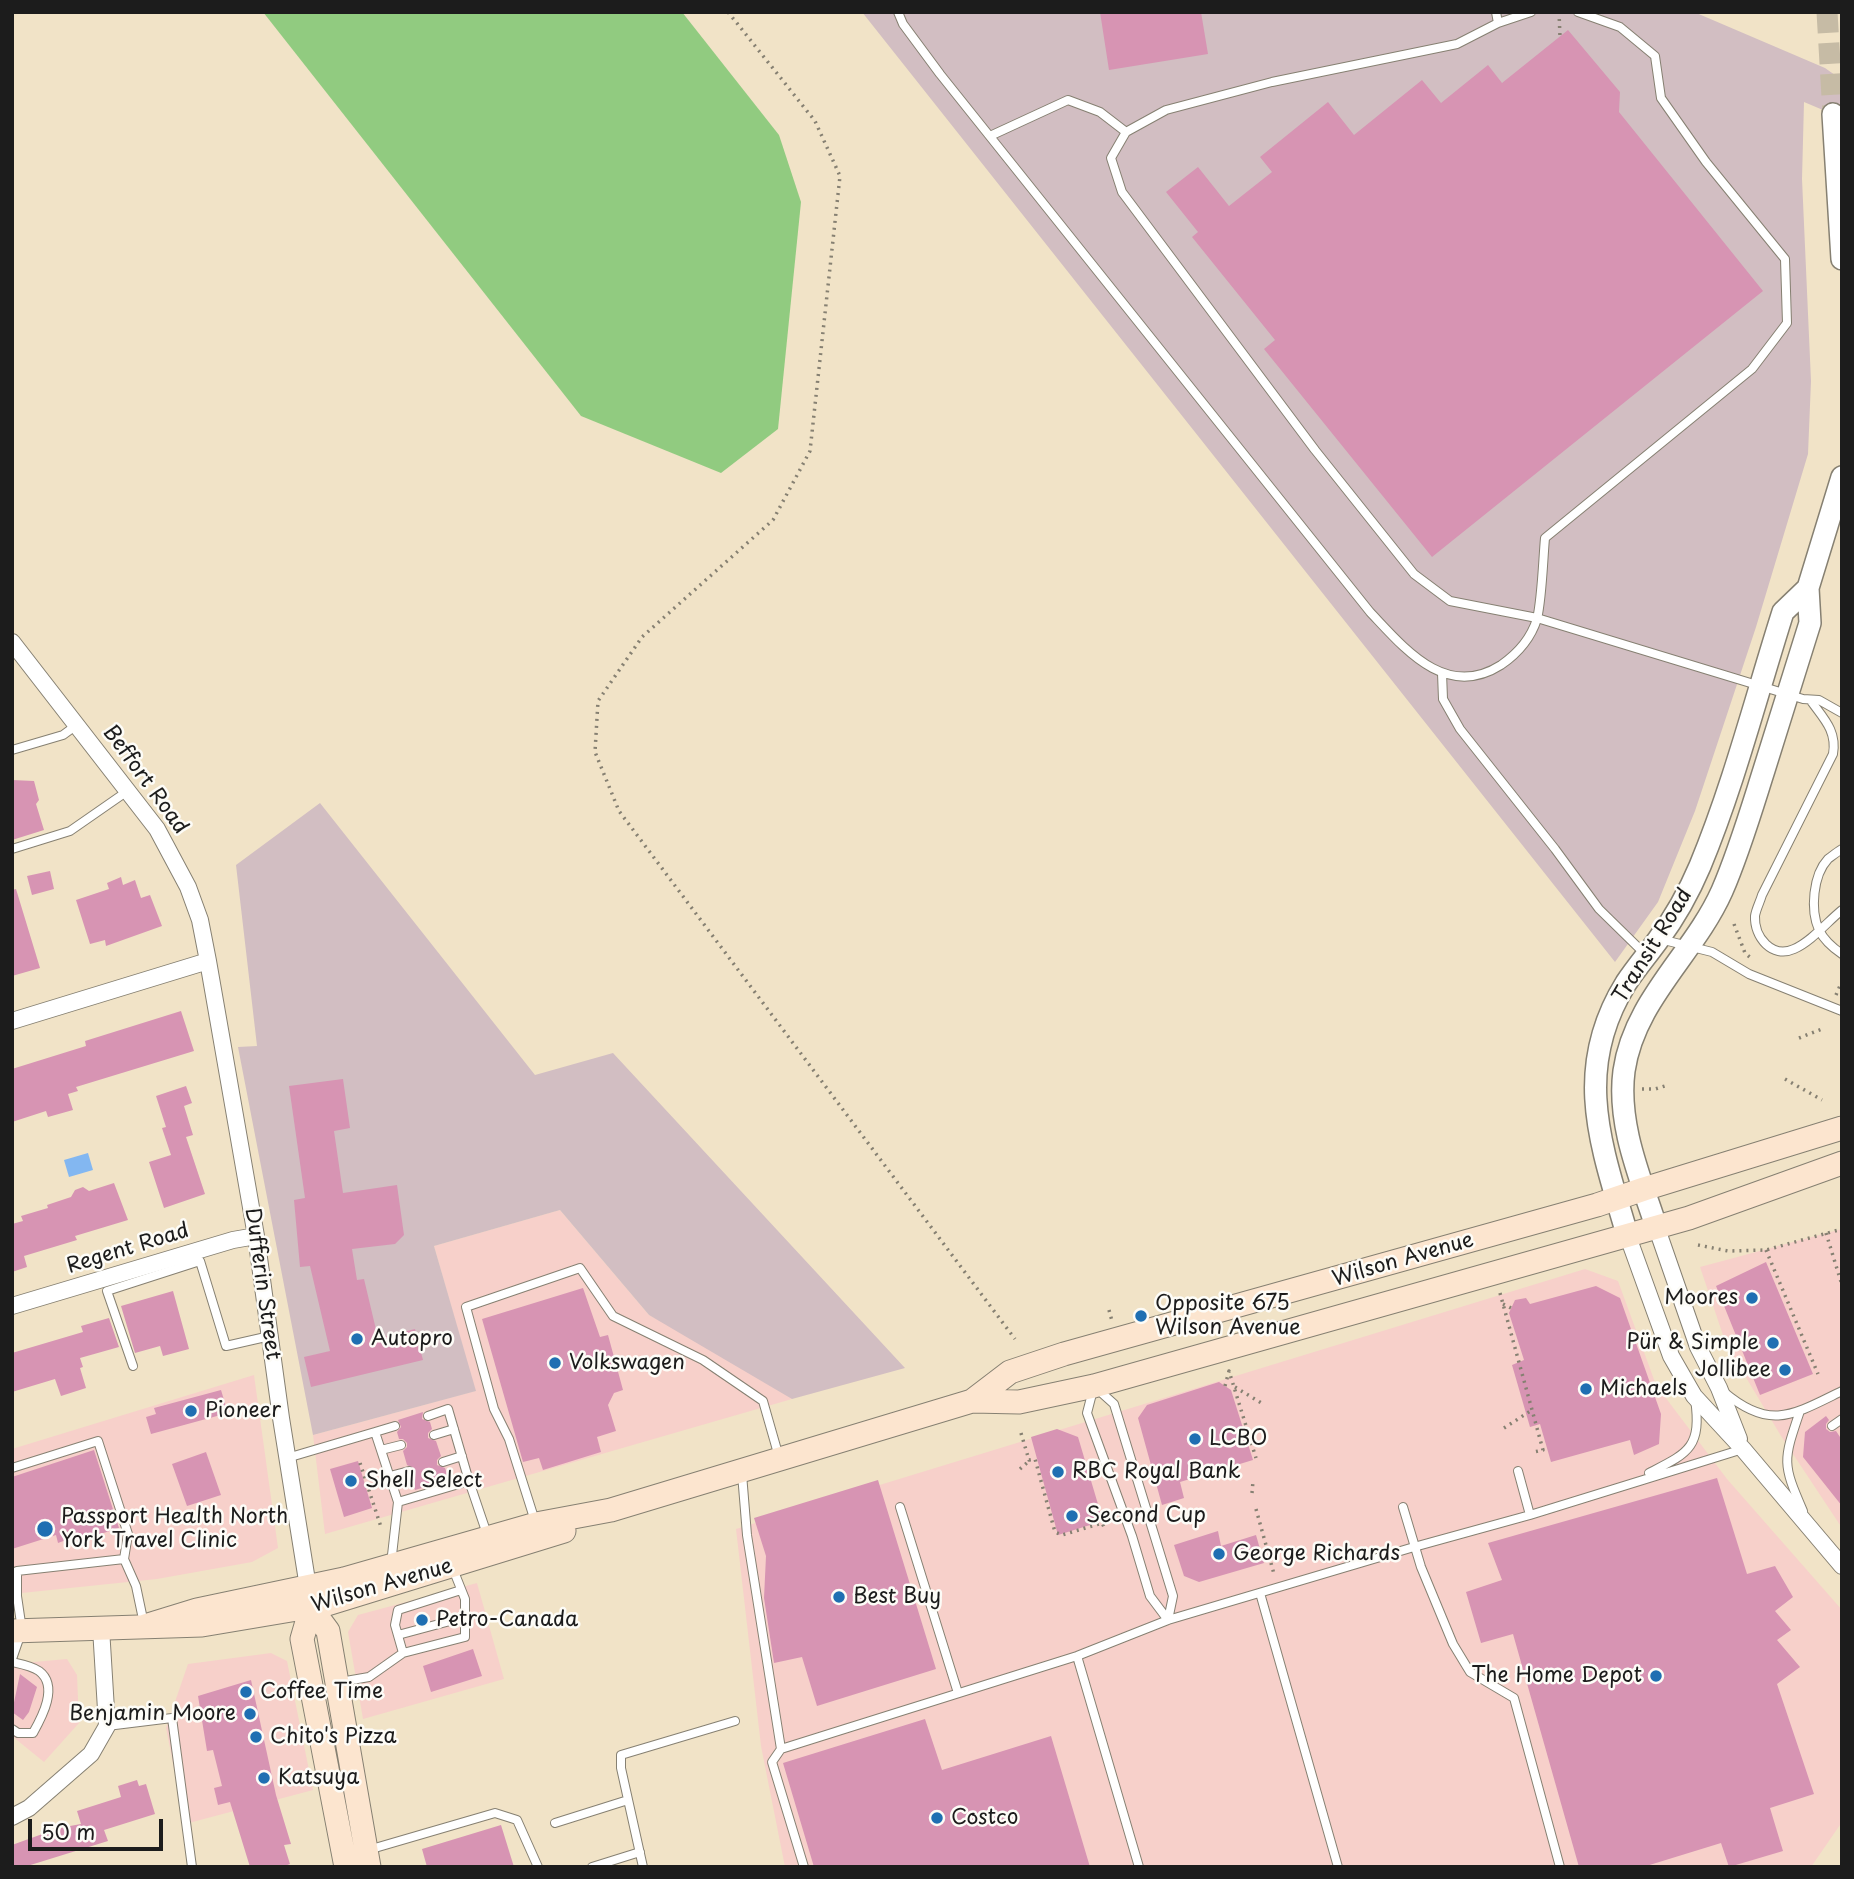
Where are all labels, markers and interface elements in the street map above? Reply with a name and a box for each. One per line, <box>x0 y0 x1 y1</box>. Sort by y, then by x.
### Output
street label: Beffort Road <box>97 721 193 839</box>
street label: Transit Road <box>1608 884 1698 1008</box>
street label: Dufferin Street <box>239 1206 285 1362</box>
street label: Regent Road <box>64 1218 192 1280</box>
street label: Wilson Avenue <box>1329 1228 1477 1292</box>
place label: Moores <box>1664 1285 1738 1311</box>
marker: Moores <box>1744 1290 1760 1306</box>
place label: Opposite 675 Wilson Avenue <box>1155 1291 1301 1341</box>
marker: Opposite 675 Wilson Avenue <box>1133 1308 1149 1324</box>
place label: Autopro <box>371 1326 453 1352</box>
place label: Pür & Simple <box>1627 1330 1759 1356</box>
marker: Autopro <box>349 1331 365 1347</box>
marker: Pür & Simple <box>1765 1335 1781 1351</box>
place label: Volkswagen <box>569 1350 685 1376</box>
marker: Volkswagen <box>547 1355 563 1371</box>
place label: Jollibee <box>1695 1357 1771 1383</box>
marker: Jollibee <box>1777 1362 1793 1378</box>
place label: Michaels <box>1600 1376 1687 1402</box>
marker: Michaels <box>1578 1381 1594 1397</box>
place label: Pioneer <box>205 1398 281 1424</box>
marker: Pioneer <box>183 1403 199 1419</box>
place label: LCBO <box>1209 1426 1267 1452</box>
marker: LCBO <box>1187 1431 1203 1447</box>
place label: RBC Royal Bank <box>1072 1459 1240 1485</box>
marker: RBC Royal Bank <box>1050 1464 1066 1480</box>
place label: Shell Select <box>365 1468 482 1494</box>
marker: Shell Select <box>343 1473 359 1489</box>
place label: Second Cup <box>1086 1503 1206 1529</box>
place label: Passport Health North York Travel Clinic <box>61 1504 288 1554</box>
marker: Second Cup <box>1064 1508 1080 1524</box>
marker: Passport Health North York Travel Clinic <box>35 1519 55 1539</box>
place label: George Richards <box>1233 1541 1400 1567</box>
marker: George Richards <box>1211 1546 1227 1562</box>
street label: Wilson Avenue <box>308 1554 456 1618</box>
place label: Best Buy <box>853 1584 941 1610</box>
marker: Best Buy <box>831 1589 847 1605</box>
place label: Petro-Canada <box>436 1607 578 1633</box>
marker: Petro-Canada <box>414 1612 430 1628</box>
place label: The Home Depot <box>1471 1663 1642 1689</box>
marker: The Home Depot <box>1648 1668 1664 1684</box>
place label: Coffee Time <box>260 1679 383 1705</box>
marker: Coffee Time <box>238 1684 254 1700</box>
place label: Benjamin Moore <box>69 1701 236 1727</box>
marker: Benjamin Moore <box>242 1706 258 1722</box>
place label: Chito's Pizza <box>270 1724 396 1750</box>
marker: Chito's Pizza <box>248 1729 264 1745</box>
place label: Katsuya <box>278 1765 359 1791</box>
marker: Katsuya <box>256 1770 272 1786</box>
place label: Costco <box>951 1805 1018 1831</box>
scale bar <box>32 1806 166 1850</box>
marker: Costco <box>929 1810 945 1826</box>
text: 50 m <box>41 1815 95 1847</box>

